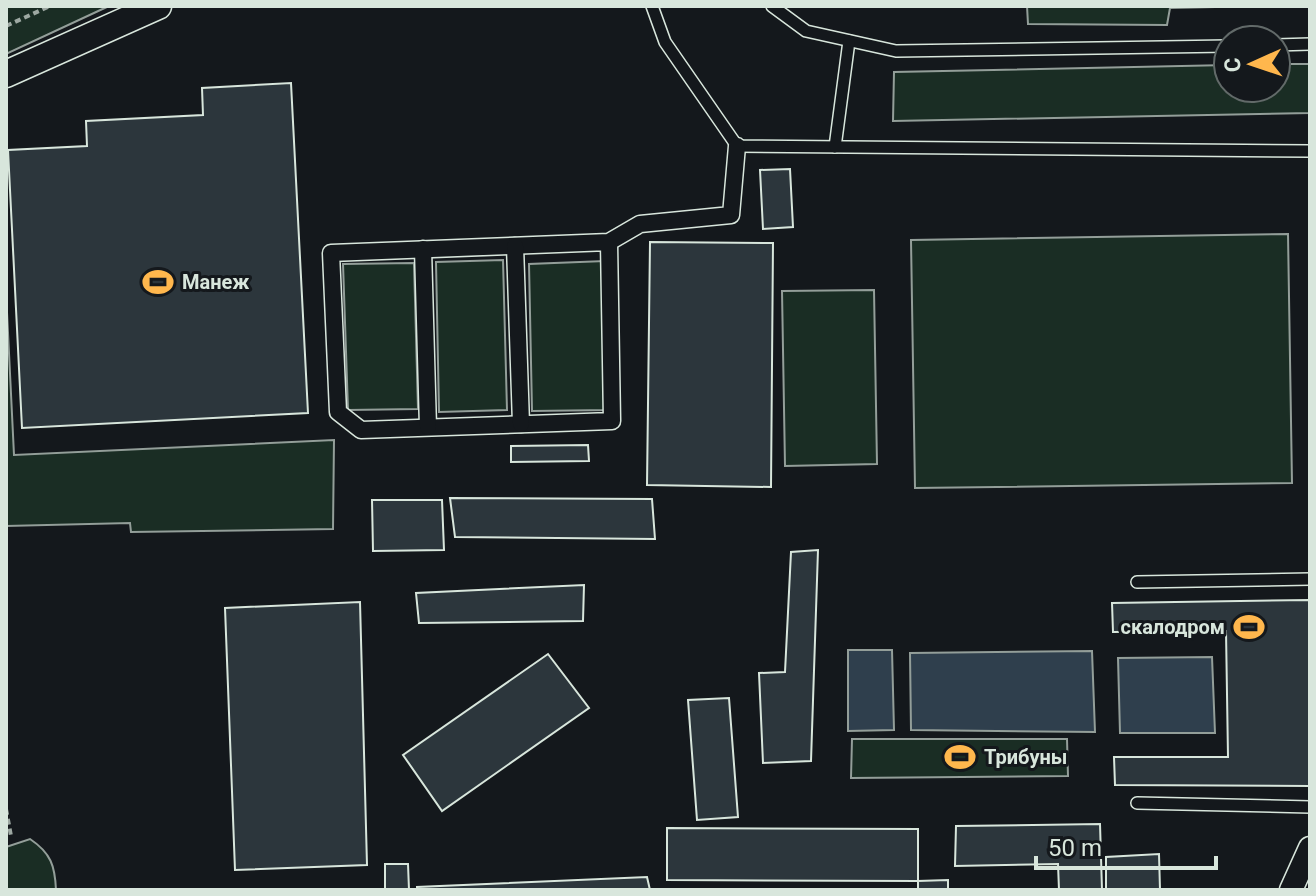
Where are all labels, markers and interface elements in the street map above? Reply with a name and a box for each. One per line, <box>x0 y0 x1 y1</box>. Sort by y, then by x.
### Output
north arrow <box>1212 24 1292 104</box>
text: С <box>1220 57 1245 73</box>
sports icon: Манеж <box>141 265 175 299</box>
place label: Манеж <box>182 270 250 294</box>
sports icon: скалодром <box>1232 610 1266 644</box>
place label: скалодром <box>1120 615 1225 639</box>
sports icon: Трибуны <box>943 740 977 774</box>
place label: Трибуны <box>984 745 1067 769</box>
scale bar <box>1036 820 1216 870</box>
text: 50 m <box>1048 834 1102 862</box>

